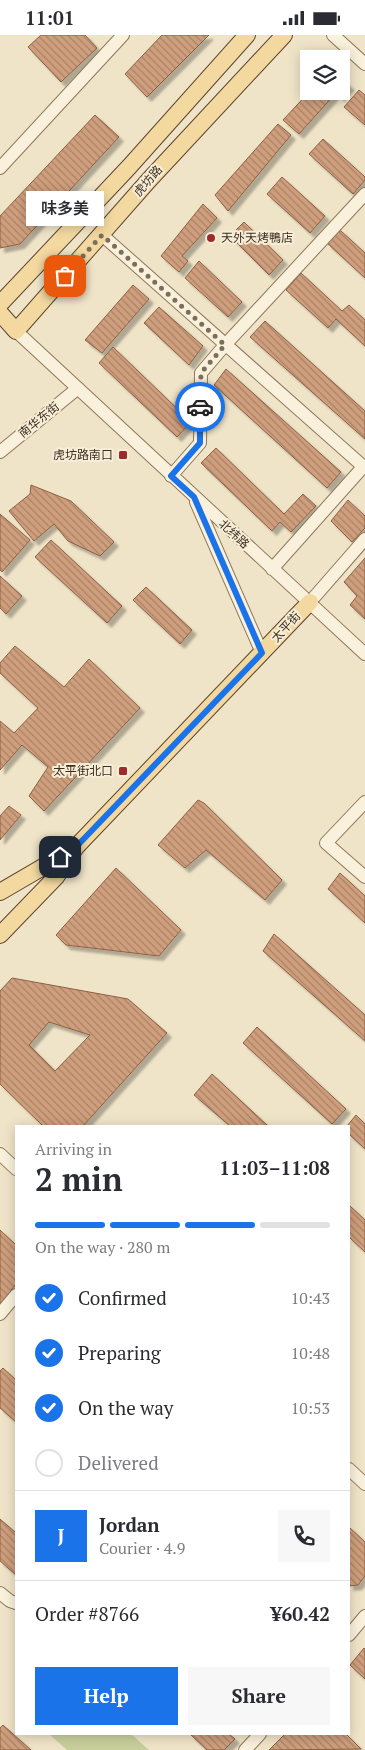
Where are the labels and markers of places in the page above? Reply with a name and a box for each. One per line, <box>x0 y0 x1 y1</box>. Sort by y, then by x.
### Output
callout: 味多美 <box>26 191 104 226</box>
place label: 天外天烤鴨店 <box>221 230 293 245</box>
marker: 天外天烤鴨店 <box>205 232 217 244</box>
pin <box>44 255 86 297</box>
place label: 虎坊路南口 <box>53 447 113 462</box>
marker: 虎坊路南口 <box>117 449 129 461</box>
place label: 太平街北口 <box>53 763 113 778</box>
marker: 太平街北口 <box>117 765 129 777</box>
pin <box>39 836 81 878</box>

